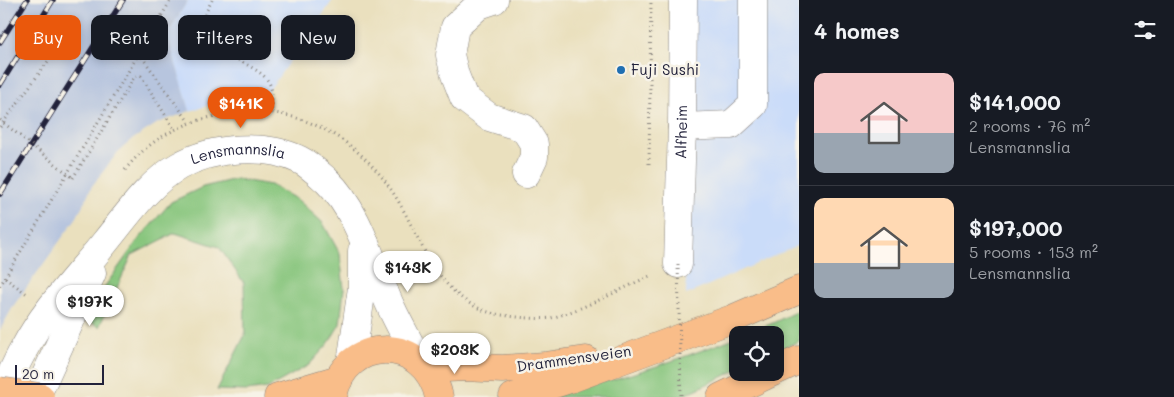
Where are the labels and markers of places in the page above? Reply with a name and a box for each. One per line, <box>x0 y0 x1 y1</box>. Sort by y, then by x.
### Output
place label: Fuji Sushi <box>631 59 699 79</box>
marker: Fuji Sushi <box>615 64 627 76</box>
pin: $141K <box>206 86 276 129</box>
pin: $143K <box>373 250 443 293</box>
pin: $197K <box>55 284 125 327</box>
pin: $203K <box>420 332 490 375</box>

